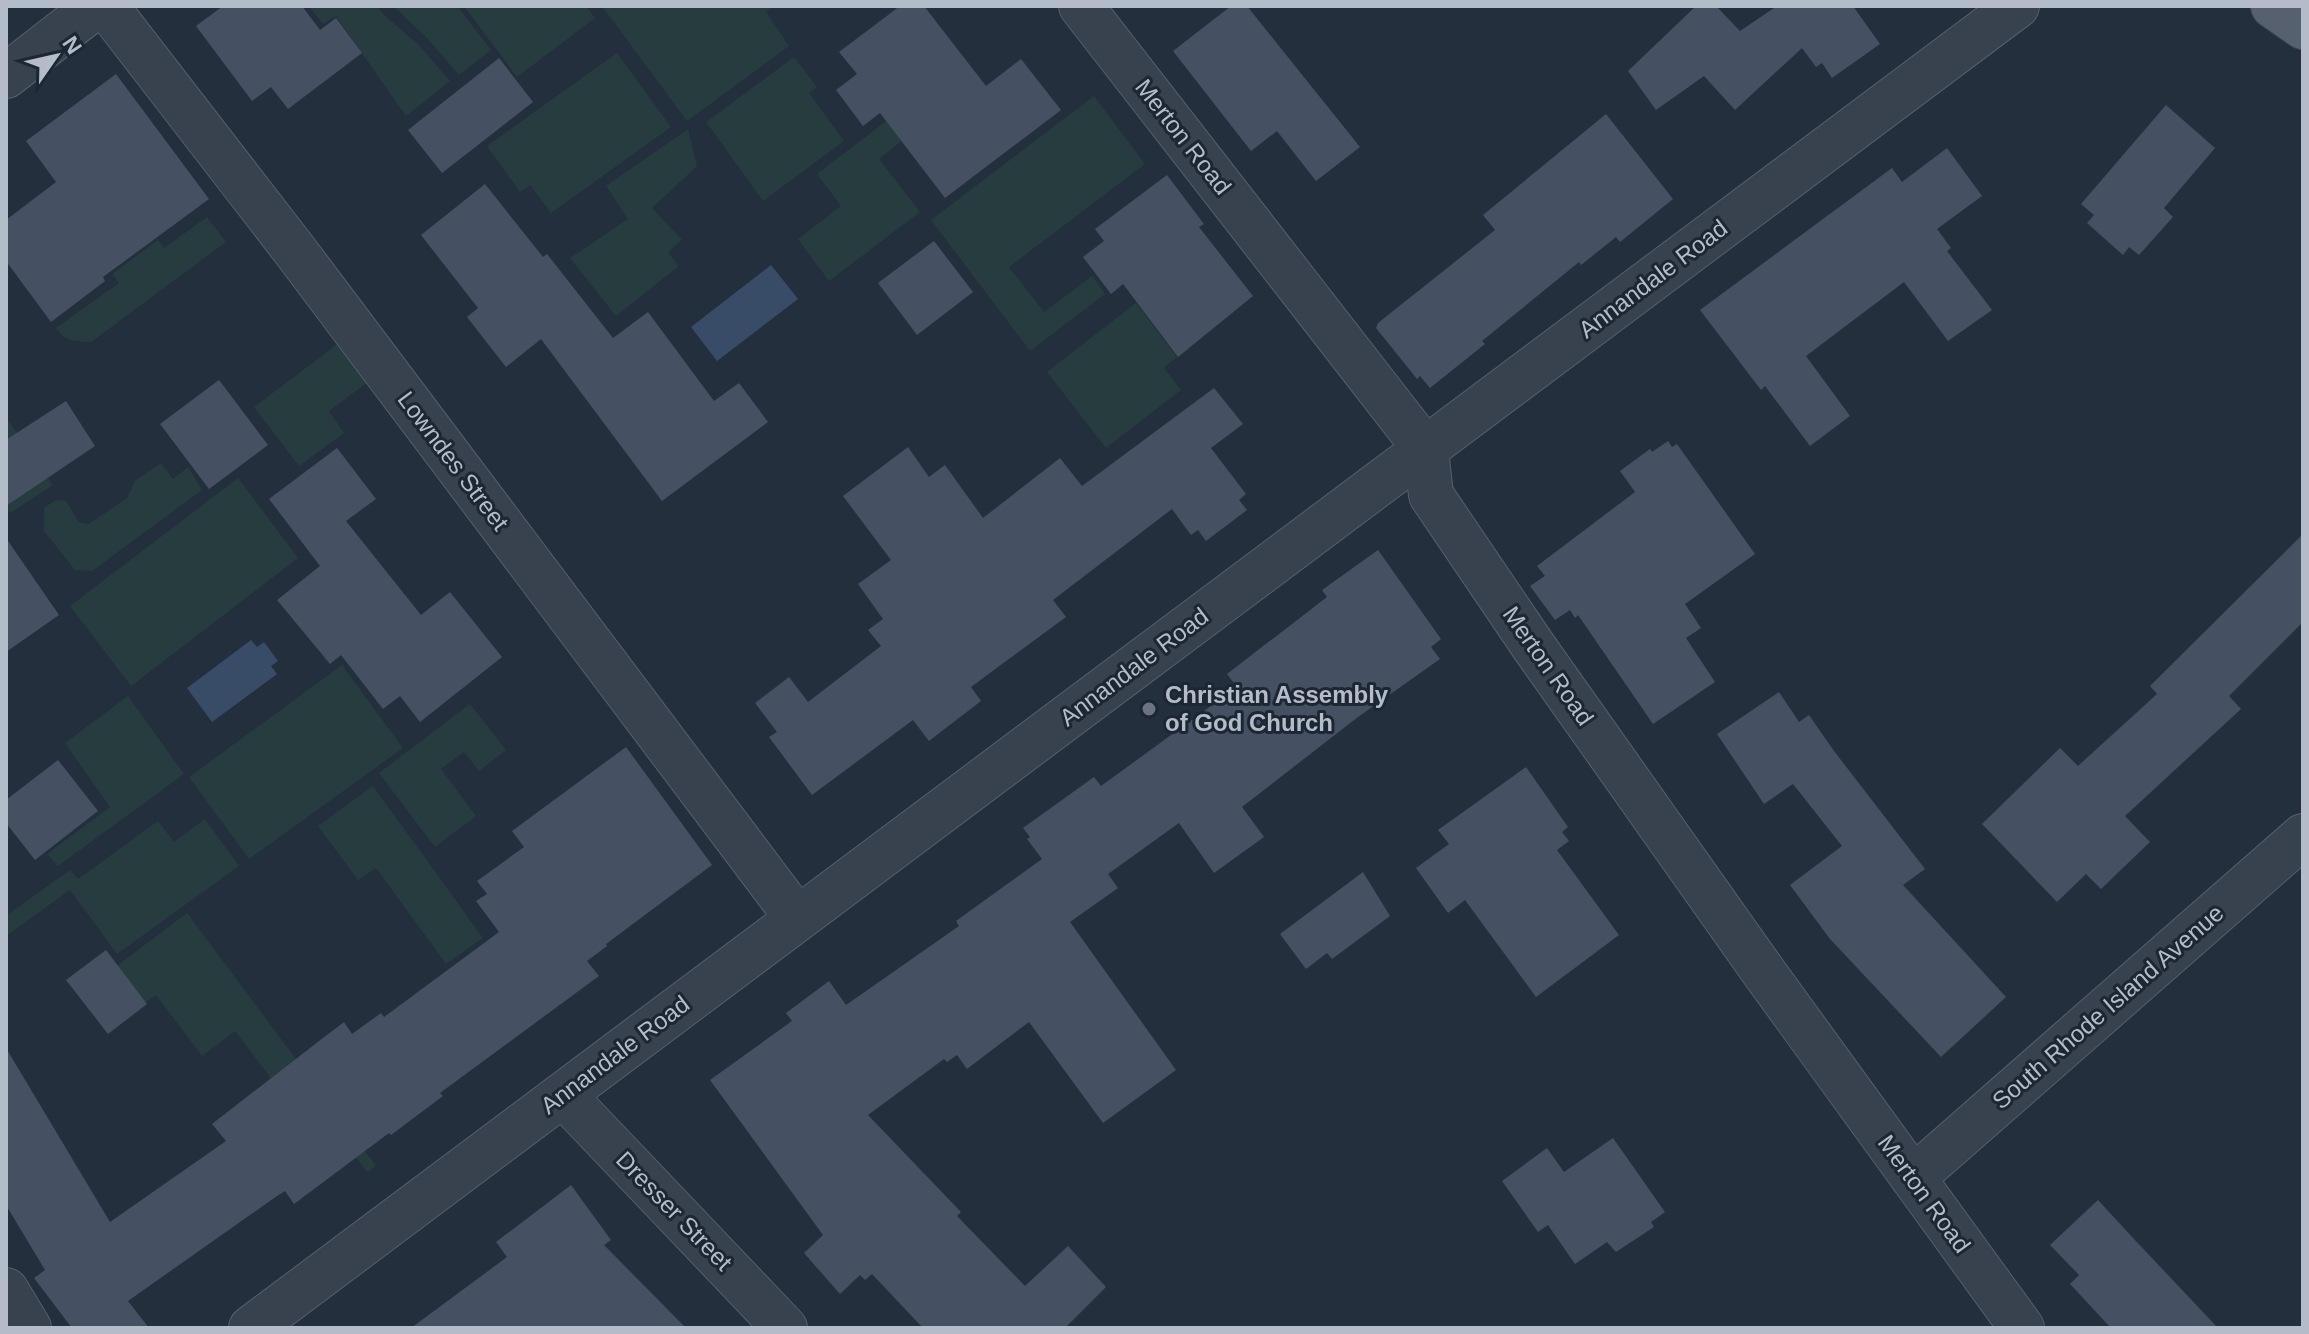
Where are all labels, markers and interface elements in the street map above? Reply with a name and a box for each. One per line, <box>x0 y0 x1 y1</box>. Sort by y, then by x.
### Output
north arrow <box>16 16 96 96</box>
text: N <box>57 32 87 59</box>
street label: Merton Road <box>1130 74 1237 200</box>
street label: Annandale Road <box>1573 214 1732 343</box>
street label: Lowndes Street <box>392 386 515 536</box>
street label: Merton Road <box>1498 601 1599 730</box>
street label: Annandale Road <box>1054 602 1213 731</box>
place label: Christian Assembly of God Church <box>1165 681 1389 736</box>
marker: Christian Assembly of God Church <box>1140 700 1158 718</box>
street label: South Rhode Island Avenue <box>1987 899 2229 1114</box>
street label: Annandale Road <box>535 990 694 1119</box>
street label: Merton Road <box>1873 1130 1976 1258</box>
street label: Dresser Street <box>611 1146 738 1276</box>

